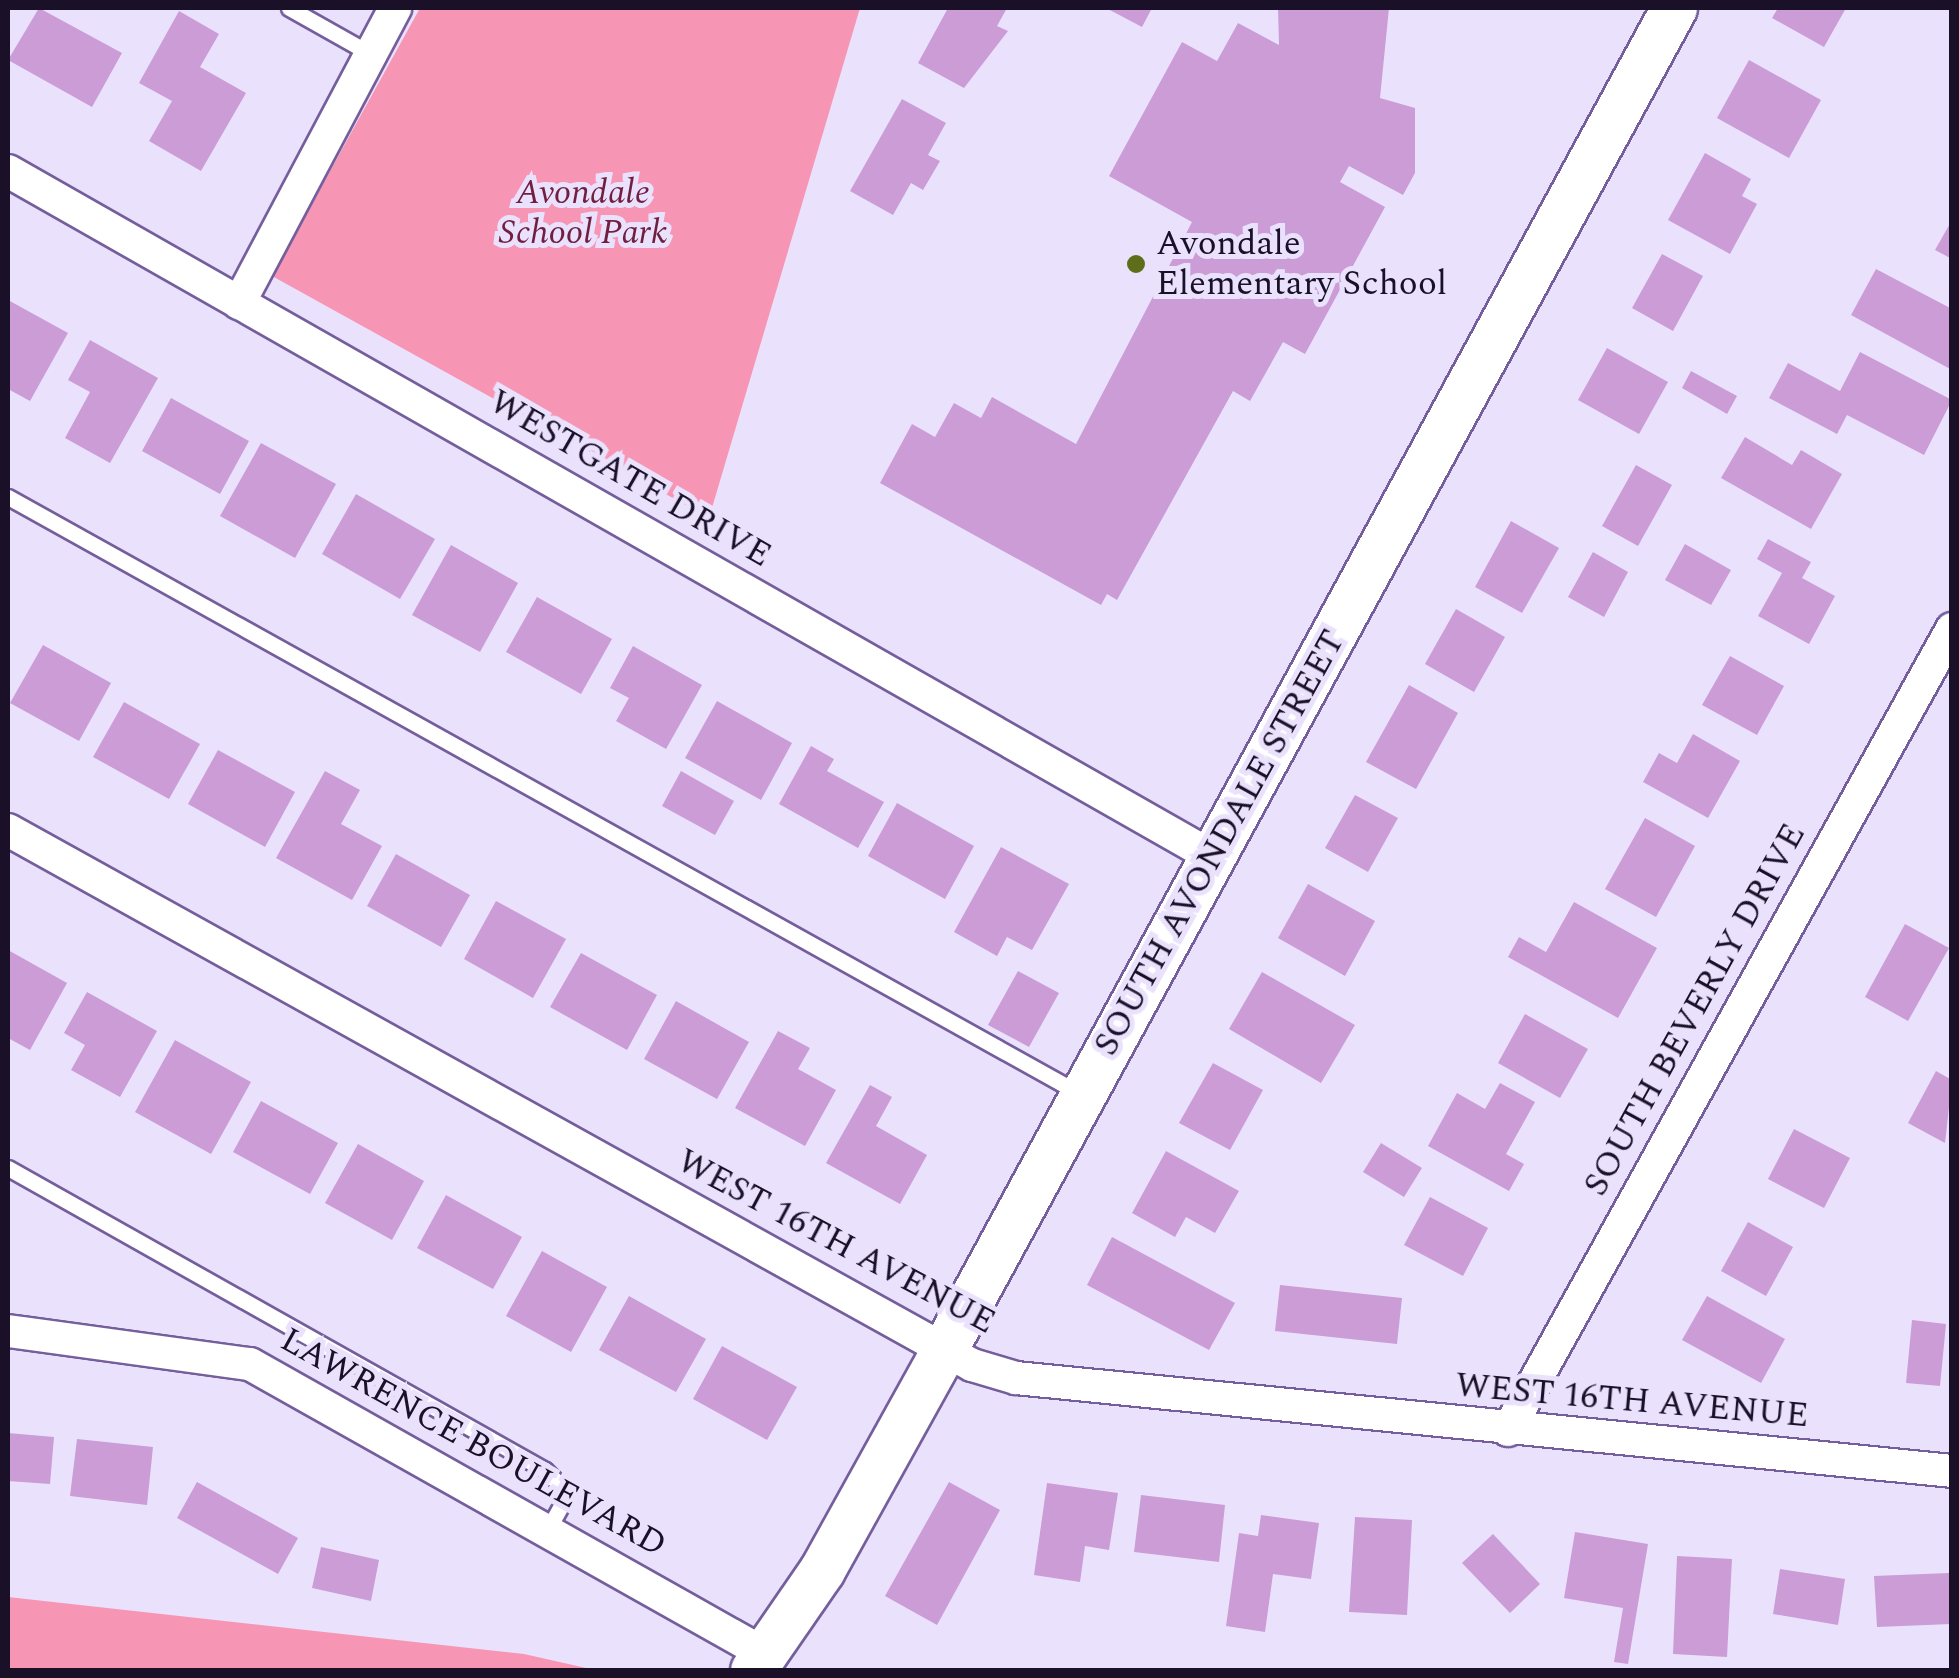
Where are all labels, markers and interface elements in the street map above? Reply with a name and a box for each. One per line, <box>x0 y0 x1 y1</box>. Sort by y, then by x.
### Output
park label: Avondale School Park <box>499 172 667 254</box>
place label: Avondale Elementary School <box>1156 223 1447 305</box>
marker: Avondale Elementary School <box>1125 253 1147 275</box>
street label: WESTGATE DRIVE <box>482 381 778 577</box>
street label: SOUTH AVONDALE STREET <box>1085 623 1355 1063</box>
street label: SOUTH BEVERLY DRIVE <box>1575 817 1815 1203</box>
street label: WEST 16TH AVENUE <box>670 1140 1002 1344</box>
street label: LAWRENCE BOULEVARD <box>273 1319 673 1567</box>
street label: WEST 16TH AVENUE <box>1454 1365 1810 1437</box>

